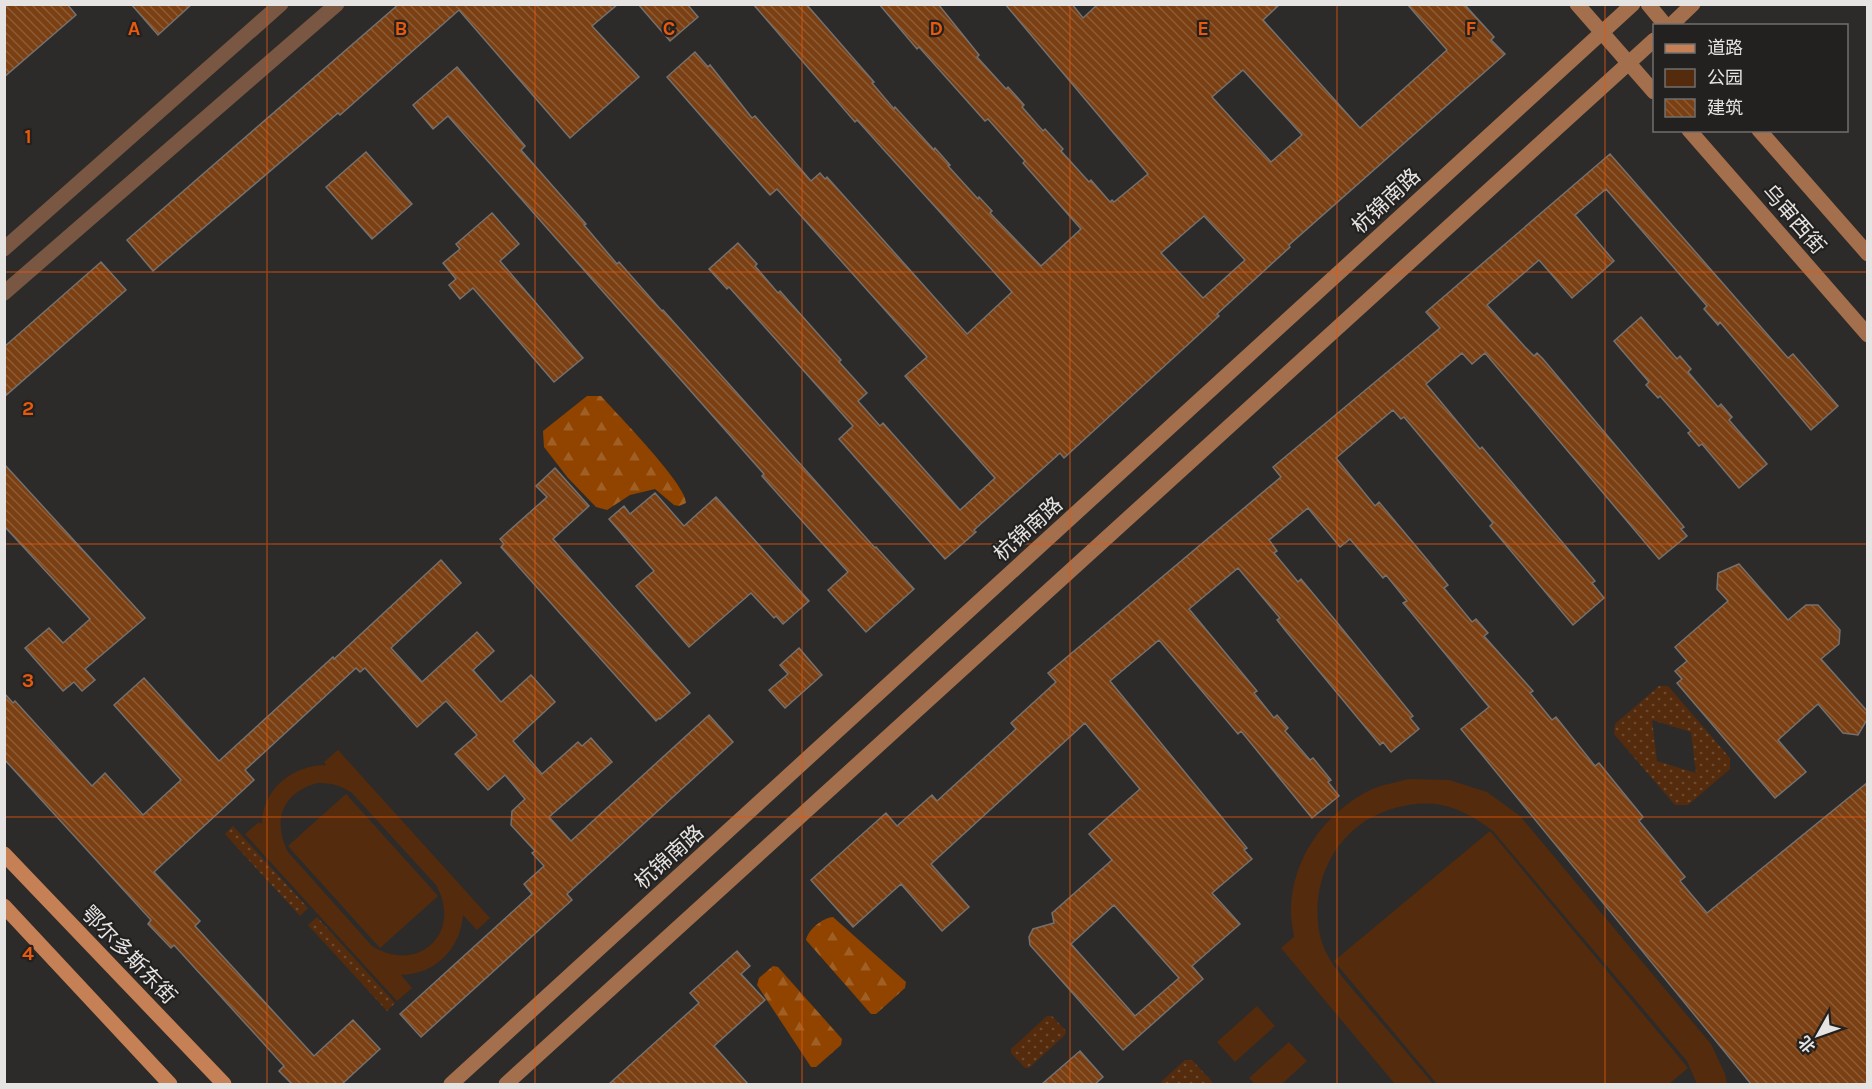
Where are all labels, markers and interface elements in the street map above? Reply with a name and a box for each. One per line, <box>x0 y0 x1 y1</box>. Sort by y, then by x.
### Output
text: A <box>128 17 141 40</box>
text: B <box>395 17 407 40</box>
text: C <box>663 17 675 40</box>
text: D <box>929 17 943 40</box>
text: E <box>1197 17 1209 40</box>
text: F <box>1466 17 1477 40</box>
legend <box>1653 24 1848 132</box>
text: 道路 <box>1707 37 1743 59</box>
text: 公园 <box>1707 67 1743 89</box>
text: 建筑 <box>1707 97 1743 119</box>
text: 1 <box>24 125 32 148</box>
street label: 杭锦南路 <box>1347 164 1425 238</box>
street label: 乌审西街 <box>1757 179 1831 259</box>
text: 2 <box>22 397 34 420</box>
street label: 杭锦南路 <box>989 492 1067 566</box>
text: 3 <box>22 669 34 692</box>
street label: 杭锦南路 <box>630 820 708 894</box>
street label: 鄂尔多斯东街 <box>77 901 181 1009</box>
text: 4 <box>22 942 34 965</box>
north arrow <box>1788 1005 1848 1065</box>
text: 北 <box>1794 1032 1819 1057</box>

